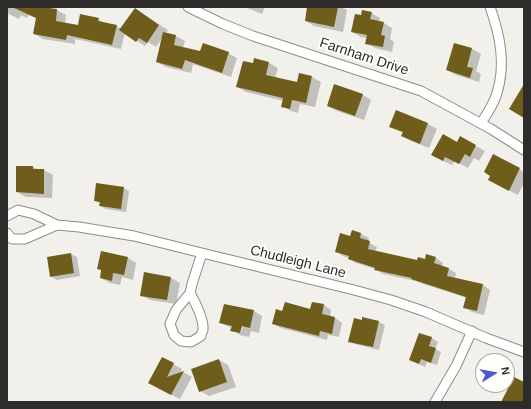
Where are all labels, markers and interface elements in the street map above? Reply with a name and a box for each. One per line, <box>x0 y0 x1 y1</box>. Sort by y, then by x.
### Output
street label: Farnham Drive <box>317 35 411 79</box>
street label: Chudleigh Lane <box>248 242 348 282</box>
north arrow <box>475 353 515 393</box>
text: N <box>499 366 512 376</box>

